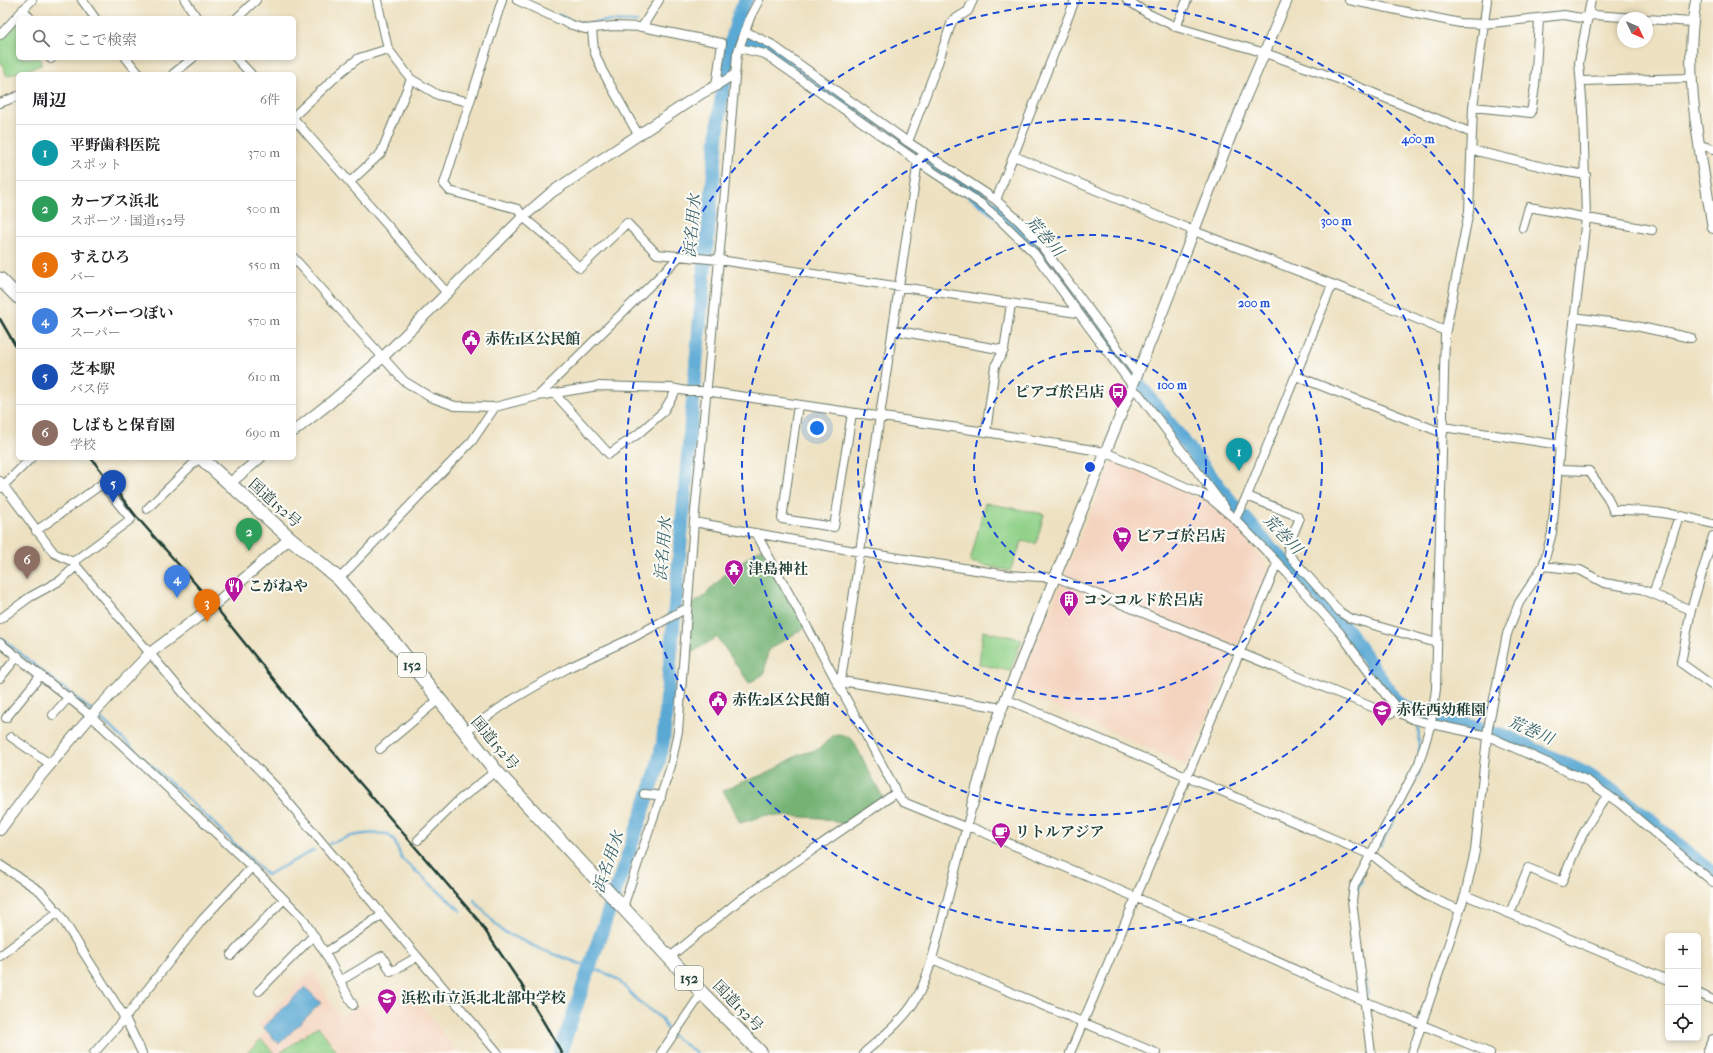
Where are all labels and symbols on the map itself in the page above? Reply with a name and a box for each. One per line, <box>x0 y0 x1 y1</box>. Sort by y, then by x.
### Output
north arrow <box>1617 12 1653 48</box>
text: 400 m <box>1401 132 1435 147</box>
water label: 浜名用水 <box>680 191 704 259</box>
water label: 荒巻川 <box>1022 212 1069 262</box>
text: 300 m <box>1321 214 1352 229</box>
text: 200 m <box>1238 296 1271 310</box>
public building icon: 赤佐1区公民館 <box>460 328 482 356</box>
place label: 赤佐1区公民館 <box>485 330 580 348</box>
text: 100 m <box>1157 378 1188 392</box>
bus stop icon: ピアゴ於呂店 <box>1107 381 1129 409</box>
place label: ピアゴ於呂店 <box>1015 383 1104 401</box>
your location <box>807 418 827 438</box>
pin: 1 <box>1226 438 1252 471</box>
centre of rings <box>1083 460 1097 474</box>
pin: 5 <box>100 470 126 503</box>
street label: 国道152号 <box>245 475 305 531</box>
water label: 荒巻川 <box>1260 510 1308 559</box>
water label: 浜名用水 <box>651 514 675 582</box>
pin: 2 <box>236 518 262 551</box>
supermarket icon: ビアゴ於呂店 <box>1111 525 1133 553</box>
place label: ビアゴ於呂店 <box>1136 527 1225 545</box>
pin: 6 <box>14 546 40 579</box>
temple icon: 津島神社 <box>723 558 745 586</box>
place label: 津島神社 <box>748 560 808 578</box>
pin: 4 <box>164 565 190 598</box>
restaurant icon: こがねや <box>223 575 245 603</box>
place label: こがねや <box>248 577 308 595</box>
pin: 3 <box>194 589 220 622</box>
building icon: コンコルド於呂店 <box>1058 589 1080 617</box>
place label: コンコルド於呂店 <box>1083 591 1203 609</box>
road number: 152 <box>398 653 426 677</box>
public building icon: 赤佐2区公民館 <box>707 689 729 717</box>
place label: 赤佐2区公民館 <box>732 691 830 709</box>
school or university icon: 赤佐西幼稚園 <box>1371 699 1393 727</box>
place label: 赤佐西幼稚園 <box>1396 701 1486 719</box>
water label: 荒巻川 <box>1505 712 1559 749</box>
street label: 国道152号 <box>467 713 523 773</box>
cafe icon: リトルアジア <box>990 821 1012 849</box>
place label: リトルアジア <box>1015 823 1104 841</box>
water label: 浜名用水 <box>589 827 628 895</box>
road number: 152 <box>675 966 703 990</box>
street label: 国道152号 <box>709 977 767 1035</box>
school or university icon: 浜松市立浜北北部中学校 <box>376 987 398 1015</box>
place label: 浜松市立浜北北部中学校 <box>401 989 566 1007</box>

